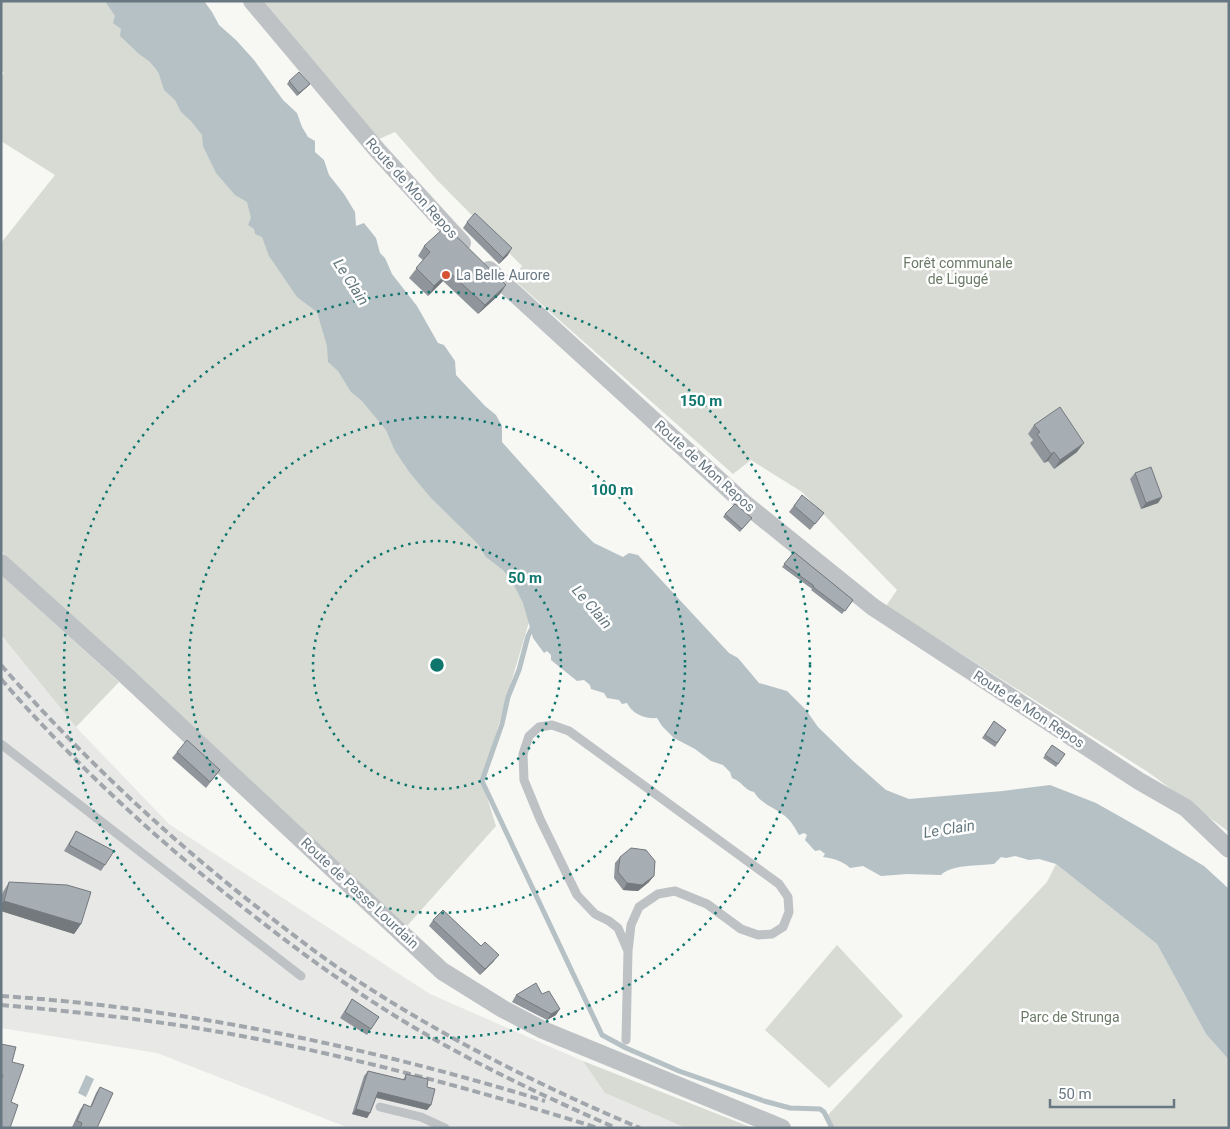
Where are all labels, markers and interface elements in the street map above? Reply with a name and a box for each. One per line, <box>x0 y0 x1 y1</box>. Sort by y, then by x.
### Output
street label: Route de Mon Repos <box>363 135 461 241</box>
water label: Le Clain <box>329 255 373 309</box>
park label: Forêt communale de Ligugé <box>903 255 1013 287</box>
place label: La Belle Aurore <box>456 267 550 283</box>
marker: La Belle Aurore <box>440 269 452 281</box>
text: 150 m <box>680 392 722 410</box>
street label: Route de Mon Repos <box>652 417 758 515</box>
text: 100 m <box>591 481 633 499</box>
text: 50 m <box>508 569 542 587</box>
water label: Le Clain <box>568 582 616 632</box>
centre of rings <box>428 656 446 674</box>
street label: Route de Mon Repos <box>970 667 1088 751</box>
water label: Le Clain <box>922 816 976 842</box>
street label: Route de Passe Lourdain <box>298 834 422 952</box>
park label: Parc de Strunga <box>1020 1009 1120 1025</box>
scale bar <box>1050 1076 1174 1108</box>
text: 50 m <box>1058 1085 1092 1103</box>

